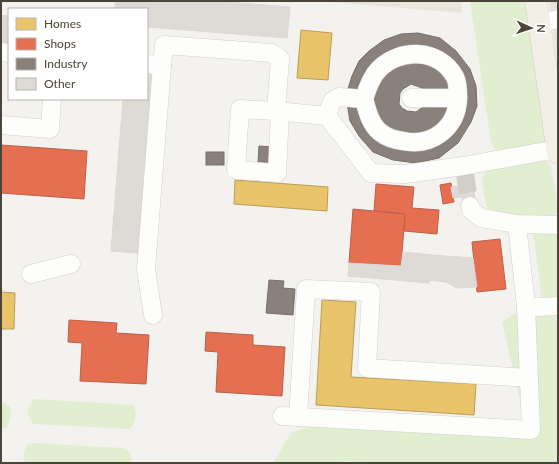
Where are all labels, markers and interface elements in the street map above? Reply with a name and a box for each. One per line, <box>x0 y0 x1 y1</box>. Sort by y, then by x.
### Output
legend <box>8 8 148 100</box>
north arrow <box>511 8 551 48</box>
text: Homes <box>44 16 81 31</box>
text: N <box>535 24 548 33</box>
text: Shops <box>44 36 76 51</box>
text: Industry <box>44 56 88 71</box>
text: Other <box>44 76 76 91</box>

